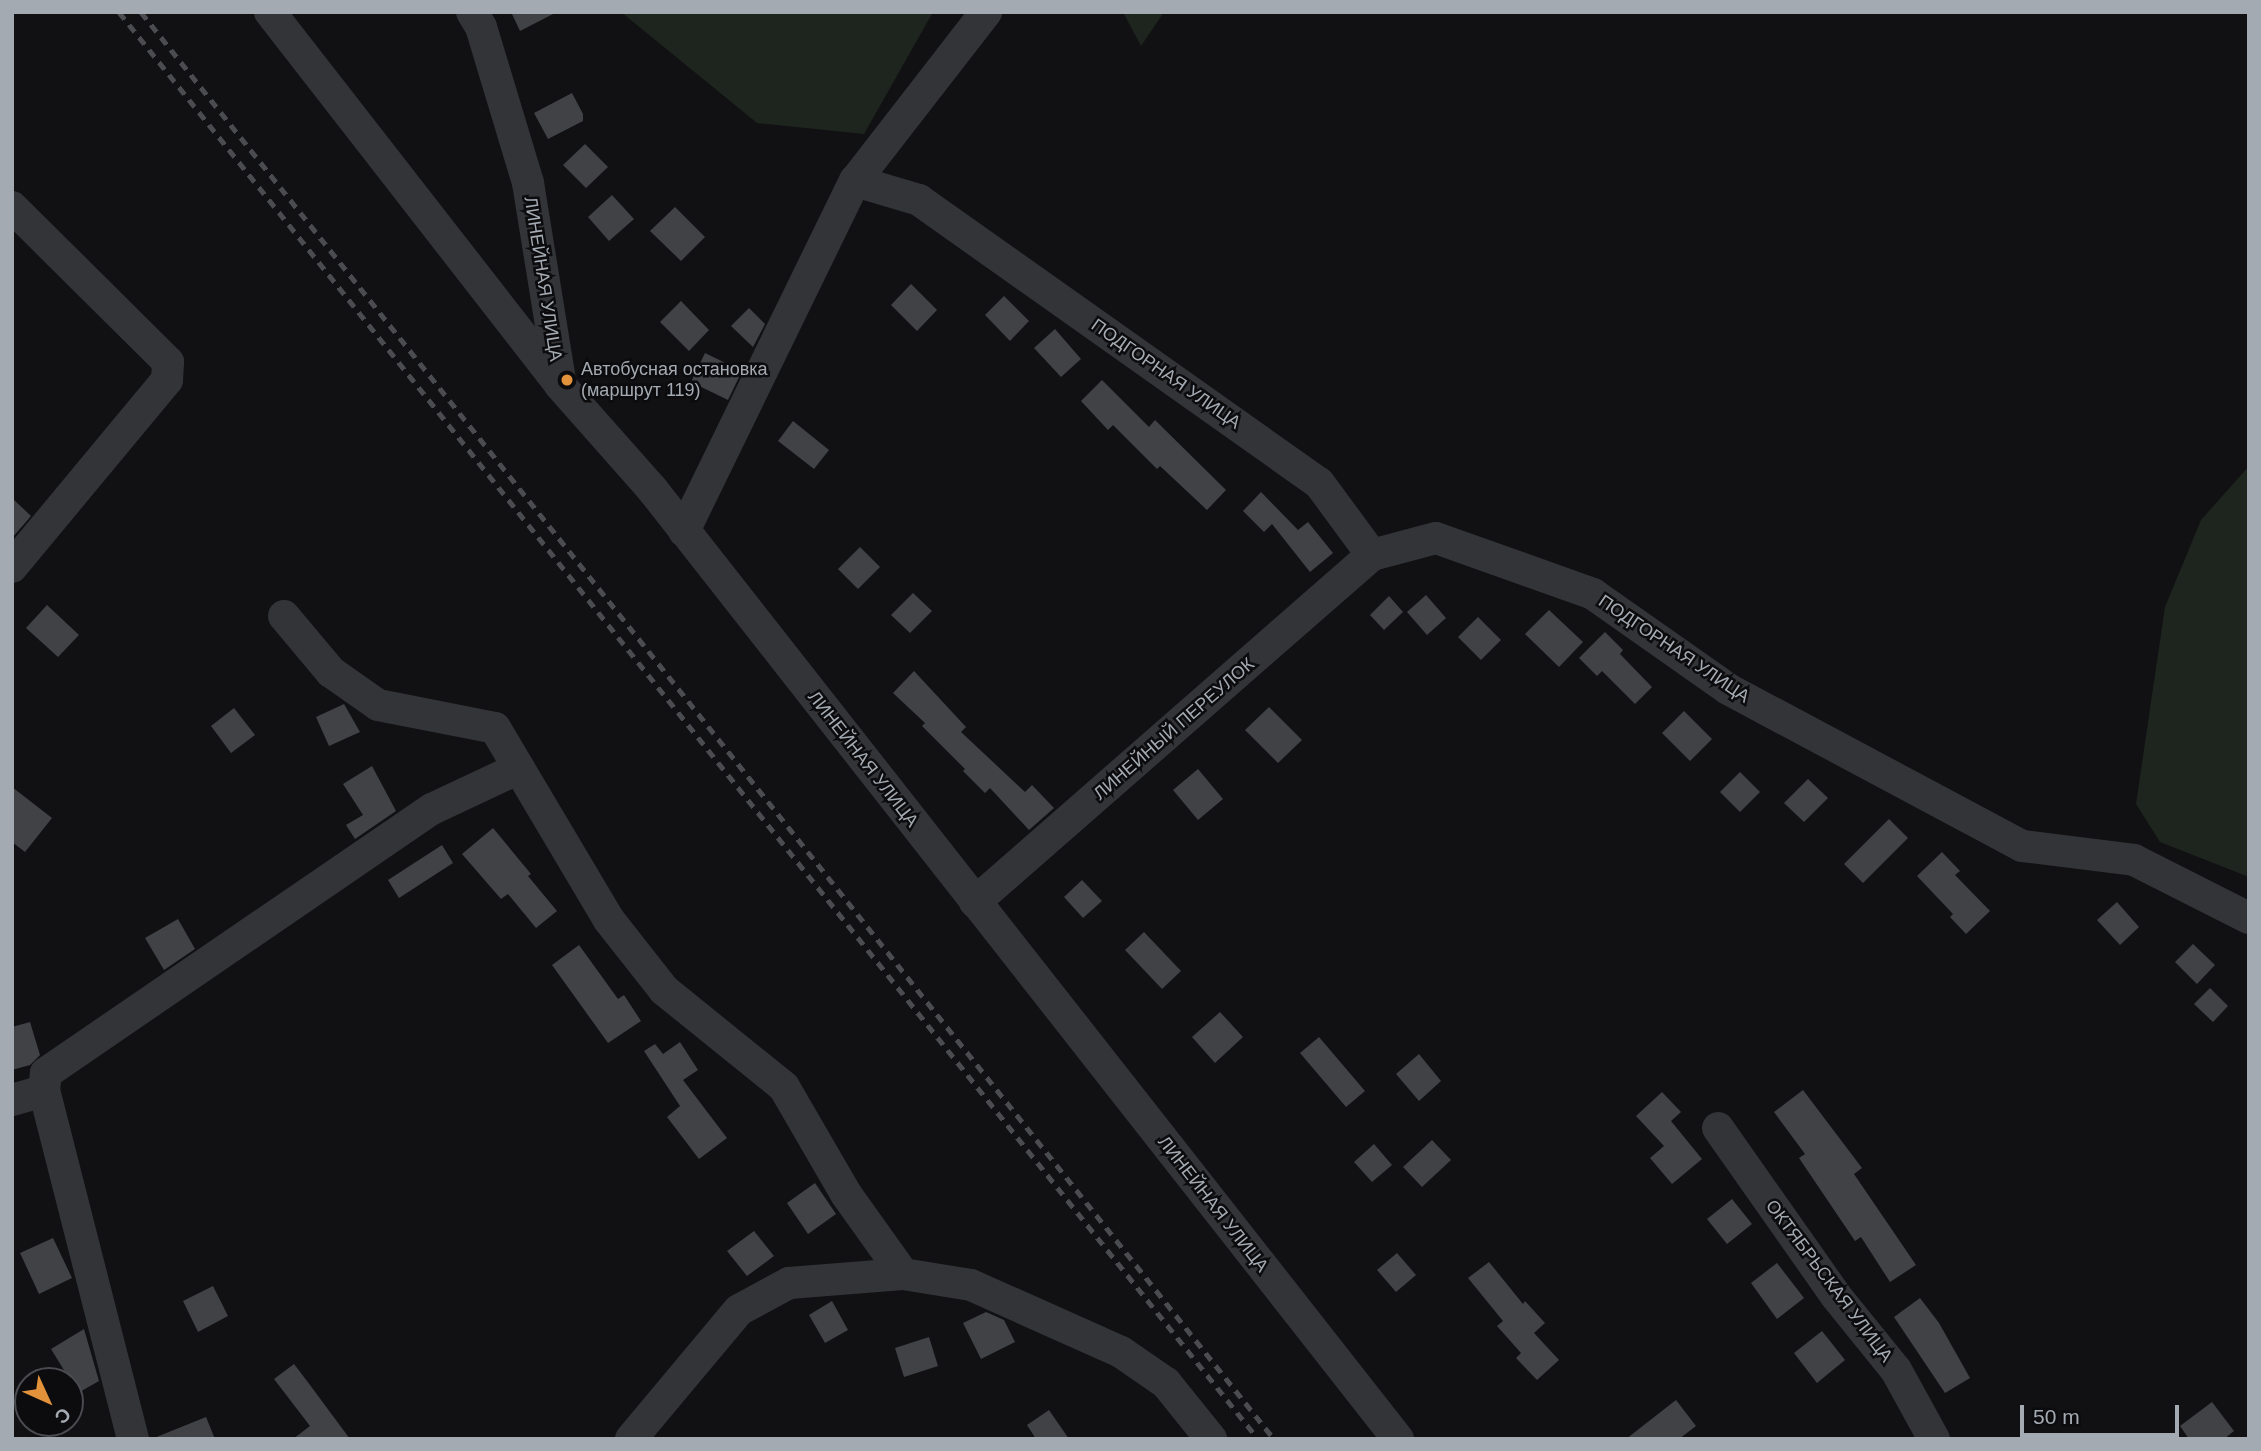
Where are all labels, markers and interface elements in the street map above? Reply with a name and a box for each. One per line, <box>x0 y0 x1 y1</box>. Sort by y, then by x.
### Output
street label: ЛИНЕЙНАЯ УЛИЦА <box>519 195 567 363</box>
street label: ПОДГОРНАЯ УЛИЦА <box>1087 314 1245 434</box>
place label: Автобусная остановка (маршрут 119) <box>581 359 767 402</box>
marker: Автобусная остановка (маршрут 119) <box>559 372 575 388</box>
street label: ПОДГОРНАЯ УЛИЦА <box>1594 590 1754 708</box>
street label: ЛИНЕЙНЫЙ ПЕРЕУЛОК <box>1089 653 1259 805</box>
street label: ЛИНЕЙНАЯ УЛИЦА <box>803 687 923 831</box>
street label: ЛИНЕЙНАЯ УЛИЦА <box>1153 1132 1273 1276</box>
street label: ОКТЯБРЬСКАЯ УЛИЦА <box>1761 1196 1897 1366</box>
north arrow <box>14 1367 84 1437</box>
scale bar <box>2023 1392 2182 1436</box>
text: С <box>51 1404 75 1428</box>
text: 50 m <box>2033 1405 2080 1428</box>

